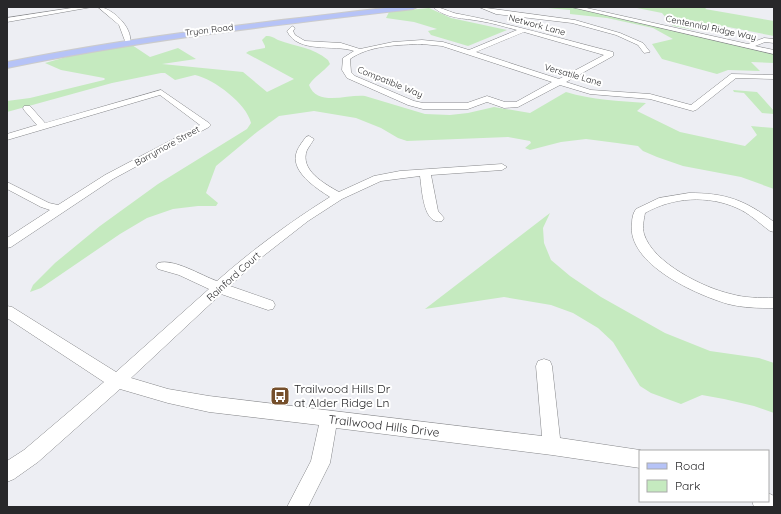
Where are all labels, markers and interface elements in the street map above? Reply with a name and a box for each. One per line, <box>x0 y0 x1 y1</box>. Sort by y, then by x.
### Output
street label: Network Lane <box>507 12 567 37</box>
street label: Centennial Ridge Way <box>665 13 757 42</box>
street label: Tryon Road <box>184 21 234 38</box>
street label: Versatile Lane <box>543 61 603 88</box>
street label: Compatible Way <box>356 63 424 100</box>
street label: Barrymore Street <box>132 123 201 168</box>
street label: Rainford Court <box>204 248 263 304</box>
place label: Trailwood Hills Dr at Alder Ridge Ln <box>294 381 391 410</box>
bus stop icon: Trailwood Hills Dr at Alder Ridge Ln <box>269 385 291 407</box>
street label: Trailwood Hills Drive <box>328 411 441 440</box>
legend <box>639 450 769 502</box>
text: Road <box>675 458 705 473</box>
text: Park <box>675 478 700 493</box>

